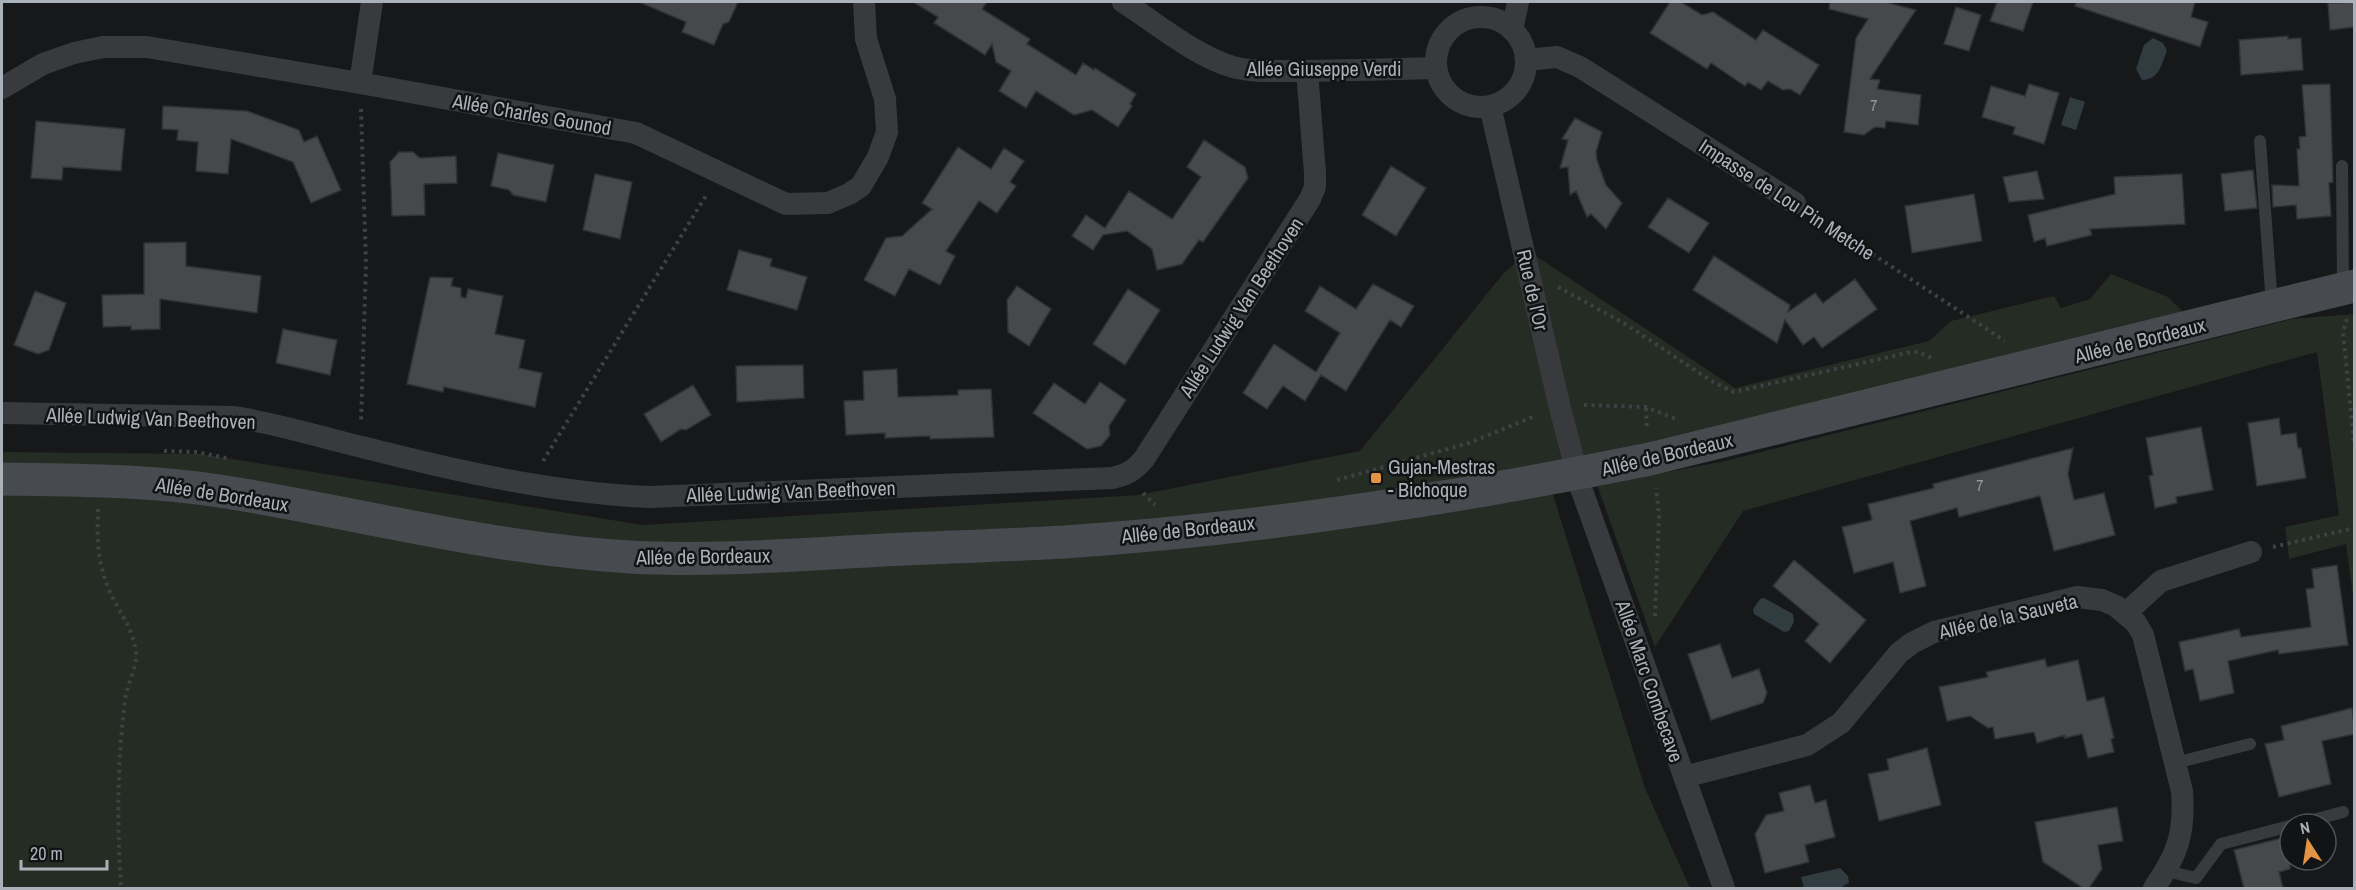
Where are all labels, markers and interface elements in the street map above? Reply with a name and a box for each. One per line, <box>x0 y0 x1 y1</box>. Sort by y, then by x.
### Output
street label: Allée Giuseppe Verdi <box>1246 55 1402 82</box>
street label: Allée Charles Gounod <box>450 87 613 141</box>
house number: 7 <box>1870 94 1878 116</box>
street label: Impasse de Lou Pin Metche <box>1694 132 1880 266</box>
street label: Allée Ludwig Van Beethoven <box>1172 212 1309 403</box>
street label: Rue de l'Or <box>1511 247 1556 334</box>
street label: Allée de Bordeaux <box>2071 310 2209 370</box>
street label: Allée Ludwig Van Beethoven <box>45 401 256 435</box>
street label: Allée de Bordeaux <box>1598 426 1736 482</box>
place label: Gujan-Mestras - Bichoque <box>1388 453 1496 503</box>
street label: Allée de Bordeaux <box>153 470 291 518</box>
marker: Gujan-Mestras - Bichoque <box>1369 471 1383 485</box>
street label: Allée Ludwig Van Beethoven <box>685 474 896 508</box>
house number: 7 <box>1976 474 1984 496</box>
street label: Allée de Bordeaux <box>1119 508 1257 550</box>
street label: Allée de Bordeaux <box>635 541 771 571</box>
street label: Allée de la Sauveta <box>1935 587 2080 645</box>
street label: Allée Marc Combecave <box>1609 596 1690 766</box>
north arrow <box>2278 812 2338 872</box>
text: N <box>2298 816 2312 839</box>
scale bar <box>21 833 106 871</box>
text: 20 m <box>30 841 63 866</box>

